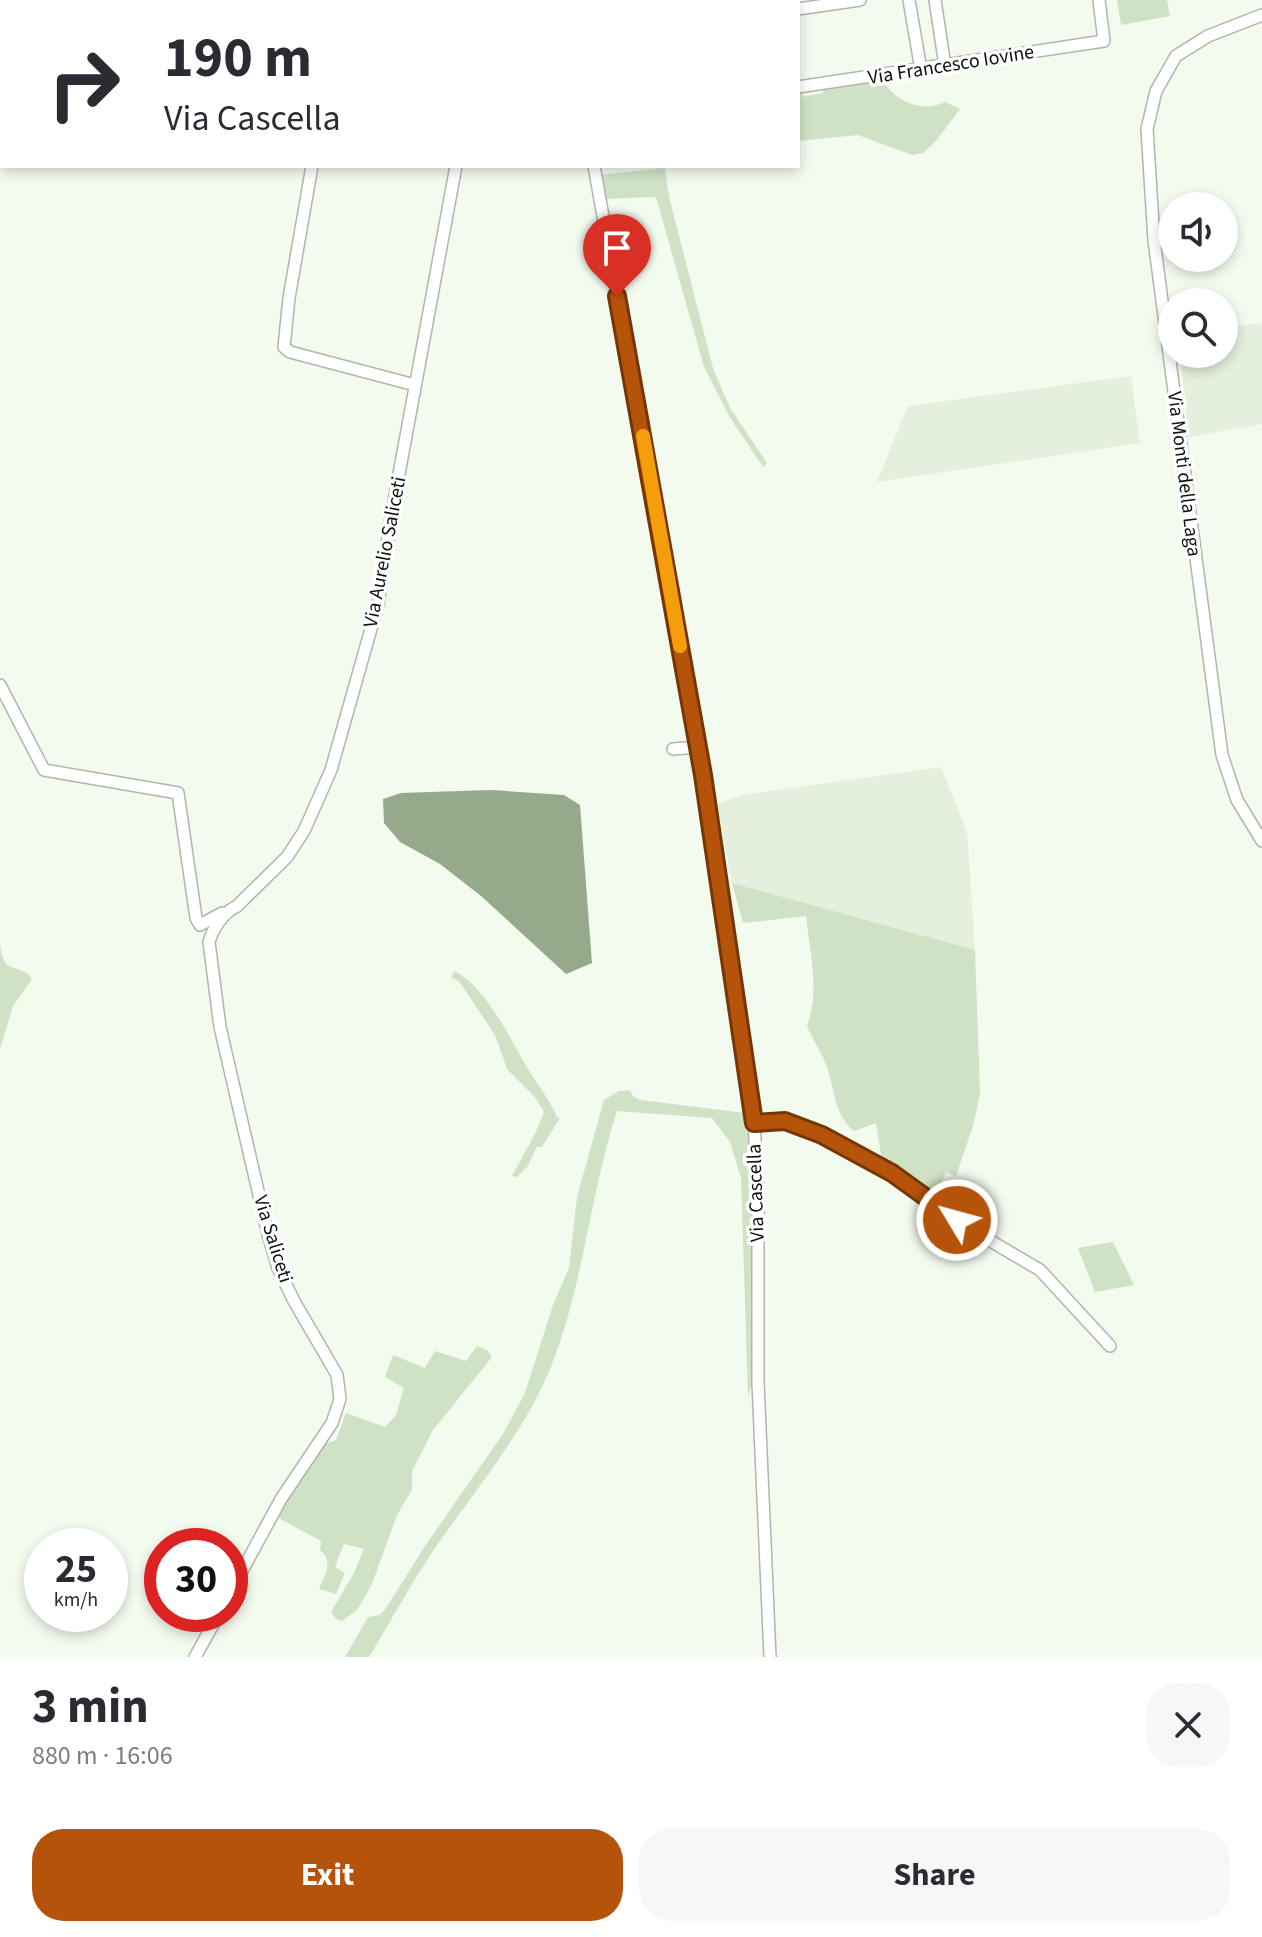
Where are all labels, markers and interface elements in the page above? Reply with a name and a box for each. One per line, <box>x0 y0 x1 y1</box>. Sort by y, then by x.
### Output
text: 190 m <box>164 19 312 98</box>
icon: right <box>32 32 136 136</box>
street label: Via Francesco Iovine <box>866 38 1036 92</box>
text: Via Cascella <box>164 93 341 144</box>
map controls <box>1158 192 1238 368</box>
button: sound <box>1158 192 1238 272</box>
pin <box>583 214 651 296</box>
icon: arrive <box>595 226 639 270</box>
button: search <box>1158 288 1238 368</box>
street label: Via Monti della Laga <box>1160 390 1208 558</box>
street label: Via Aurelio Saliceti <box>357 474 413 630</box>
street label: Via Cascella <box>740 1144 772 1242</box>
position arrow <box>915 1178 999 1262</box>
street label: Via Saliceti <box>246 1192 300 1286</box>
speed limit sign: 30 <box>144 1528 248 1632</box>
text: 25 <box>55 1541 97 1598</box>
text: km/h <box>54 1586 98 1614</box>
text: 3 min <box>32 1673 149 1741</box>
button: close <box>1146 1683 1230 1767</box>
text: 880 m · 16:06 <box>32 1737 173 1774</box>
button: Exit <box>32 1829 623 1921</box>
button: Share <box>639 1829 1230 1921</box>

